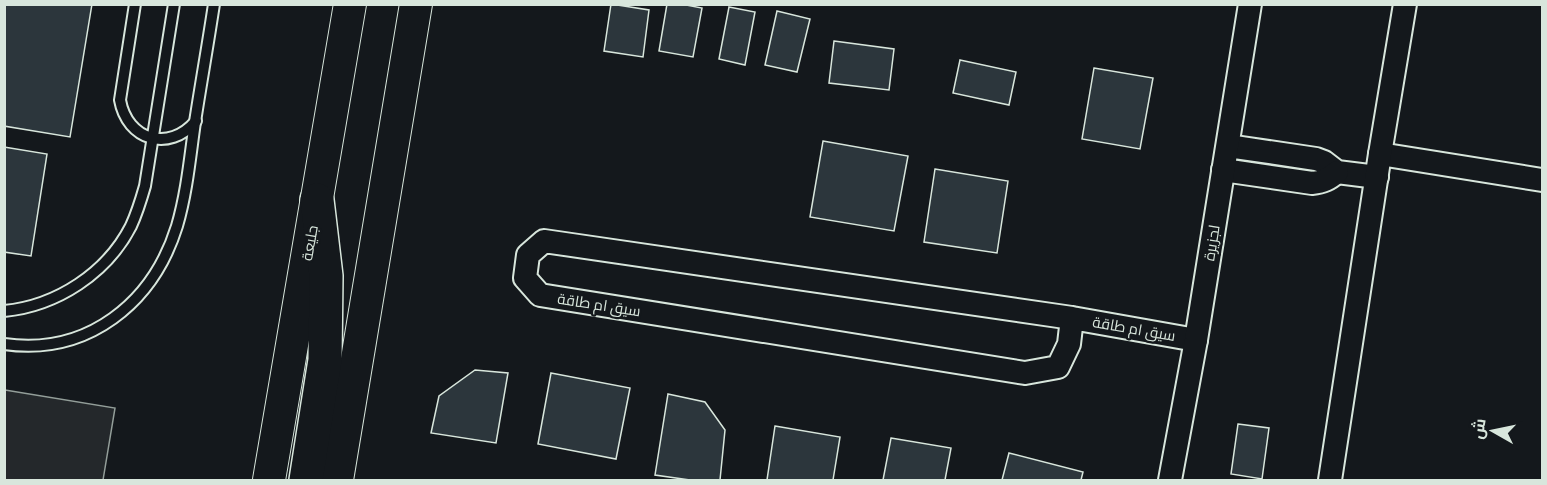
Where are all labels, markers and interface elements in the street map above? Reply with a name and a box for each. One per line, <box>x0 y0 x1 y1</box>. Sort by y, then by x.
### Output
street label: جليعة <box>298 224 322 262</box>
street label: لجزيرة <box>1200 224 1224 262</box>
street label: سيق ام طاقة <box>556 290 642 321</box>
street label: سيق ام طاقة <box>1091 313 1177 346</box>
north arrow <box>1463 401 1523 461</box>
text: ش <box>1468 417 1490 440</box>

